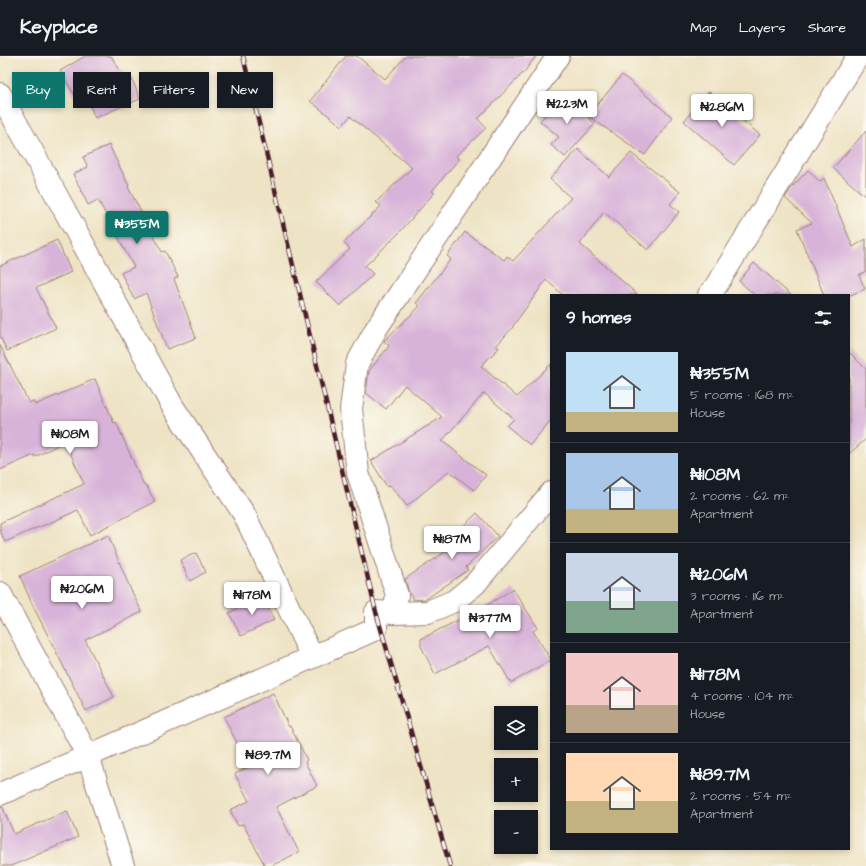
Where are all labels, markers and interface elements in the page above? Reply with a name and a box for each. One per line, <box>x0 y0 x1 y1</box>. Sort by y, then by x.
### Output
text: Keyplace <box>20 14 98 41</box>
text: Map <box>690 18 717 38</box>
text: Layers <box>739 18 786 38</box>
text: Share <box>808 18 846 38</box>
chip: Buy <box>12 72 65 108</box>
chip: Rent <box>73 72 131 108</box>
chip: Filters <box>139 72 209 108</box>
chip: New <box>217 72 273 108</box>
pin: ₦223M <box>539 91 595 125</box>
pin: ₦286M <box>694 94 750 128</box>
text: ₦223M <box>546 95 588 113</box>
text: ₦286M <box>700 98 744 116</box>
pin: ₦355M <box>109 211 165 245</box>
text: ₦355M <box>114 215 160 233</box>
text: 9 homes <box>566 306 631 330</box>
icon: filters <box>812 307 834 329</box>
text: ₦355M <box>690 362 749 386</box>
icon: home <box>598 368 646 416</box>
text: 5 rooms · 168 m² <box>690 386 794 404</box>
text: House <box>690 404 725 422</box>
pin: ₦108M <box>42 421 98 455</box>
text: ₦108M <box>51 425 89 443</box>
text: ₦108M <box>690 463 740 487</box>
icon: home <box>598 469 646 517</box>
text: 2 rooms · 62 m² <box>690 487 789 505</box>
text: Apartment <box>690 505 754 523</box>
pin: ₦187M <box>424 526 480 560</box>
text: ₦187M <box>433 530 471 548</box>
text: ₦206M <box>690 563 747 587</box>
icon: home <box>598 569 646 617</box>
pin: ₦206M <box>54 576 110 610</box>
text: ₦206M <box>60 580 104 598</box>
pin: ₦178M <box>224 582 280 616</box>
text: ₦178M <box>233 586 271 604</box>
text: 3 rooms · 116 m² <box>690 587 784 605</box>
pin: ₦377M <box>462 605 518 639</box>
text: Apartment <box>690 605 754 623</box>
text: ₦377M <box>469 609 511 627</box>
text: ₦178M <box>690 663 740 687</box>
icon: home <box>598 669 646 717</box>
text: 4 rooms · 104 m² <box>690 687 794 705</box>
text: House <box>690 705 725 723</box>
map controls <box>494 706 538 854</box>
button: layers <box>494 706 538 750</box>
pin: ₦89.7M <box>235 742 301 776</box>
text: ₦89.7M <box>245 746 291 764</box>
button: + <box>494 758 538 802</box>
text: ₦89.7M <box>690 763 750 787</box>
icon: home <box>598 769 646 817</box>
text: 2 rooms · 54 m² <box>690 787 792 805</box>
text: Apartment <box>690 805 754 823</box>
button: − <box>494 810 538 854</box>

